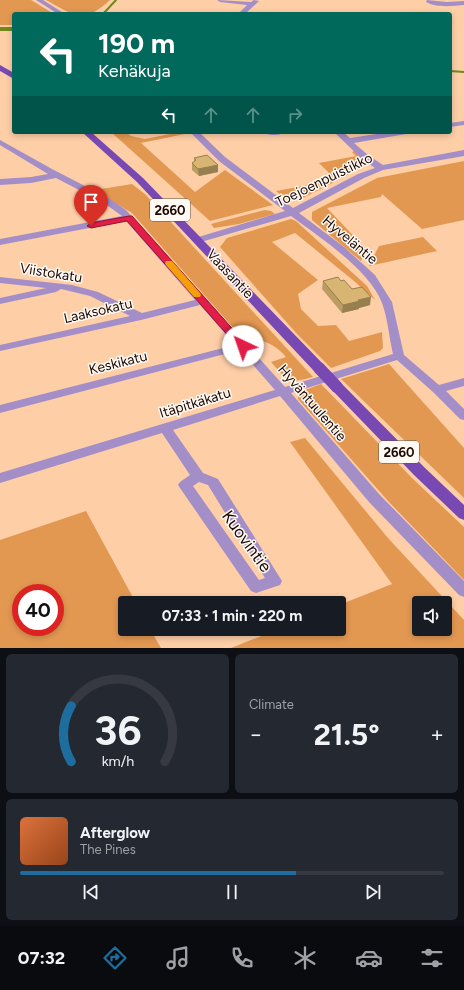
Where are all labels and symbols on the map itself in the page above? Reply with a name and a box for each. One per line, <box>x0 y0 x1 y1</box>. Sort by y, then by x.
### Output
street label: Toejoenpuistikko <box>273 149 375 211</box>
pin <box>74 185 108 226</box>
road number: 2660 <box>150 199 190 221</box>
street label: Hyveläntie <box>319 212 381 268</box>
street label: Vaasantie <box>203 246 257 302</box>
street label: Viistokatu <box>19 260 83 286</box>
street label: Laaksokatu <box>62 295 134 327</box>
position arrow <box>222 325 264 367</box>
street label: Keskikatu <box>87 348 149 378</box>
street label: Hyväntuulentie <box>274 361 350 445</box>
street label: Itäpitkäkatu <box>157 384 233 422</box>
road number: 2660 <box>379 441 419 463</box>
street label: Kuovintie <box>218 506 276 576</box>
speed limit sign: 40 <box>12 584 64 636</box>

